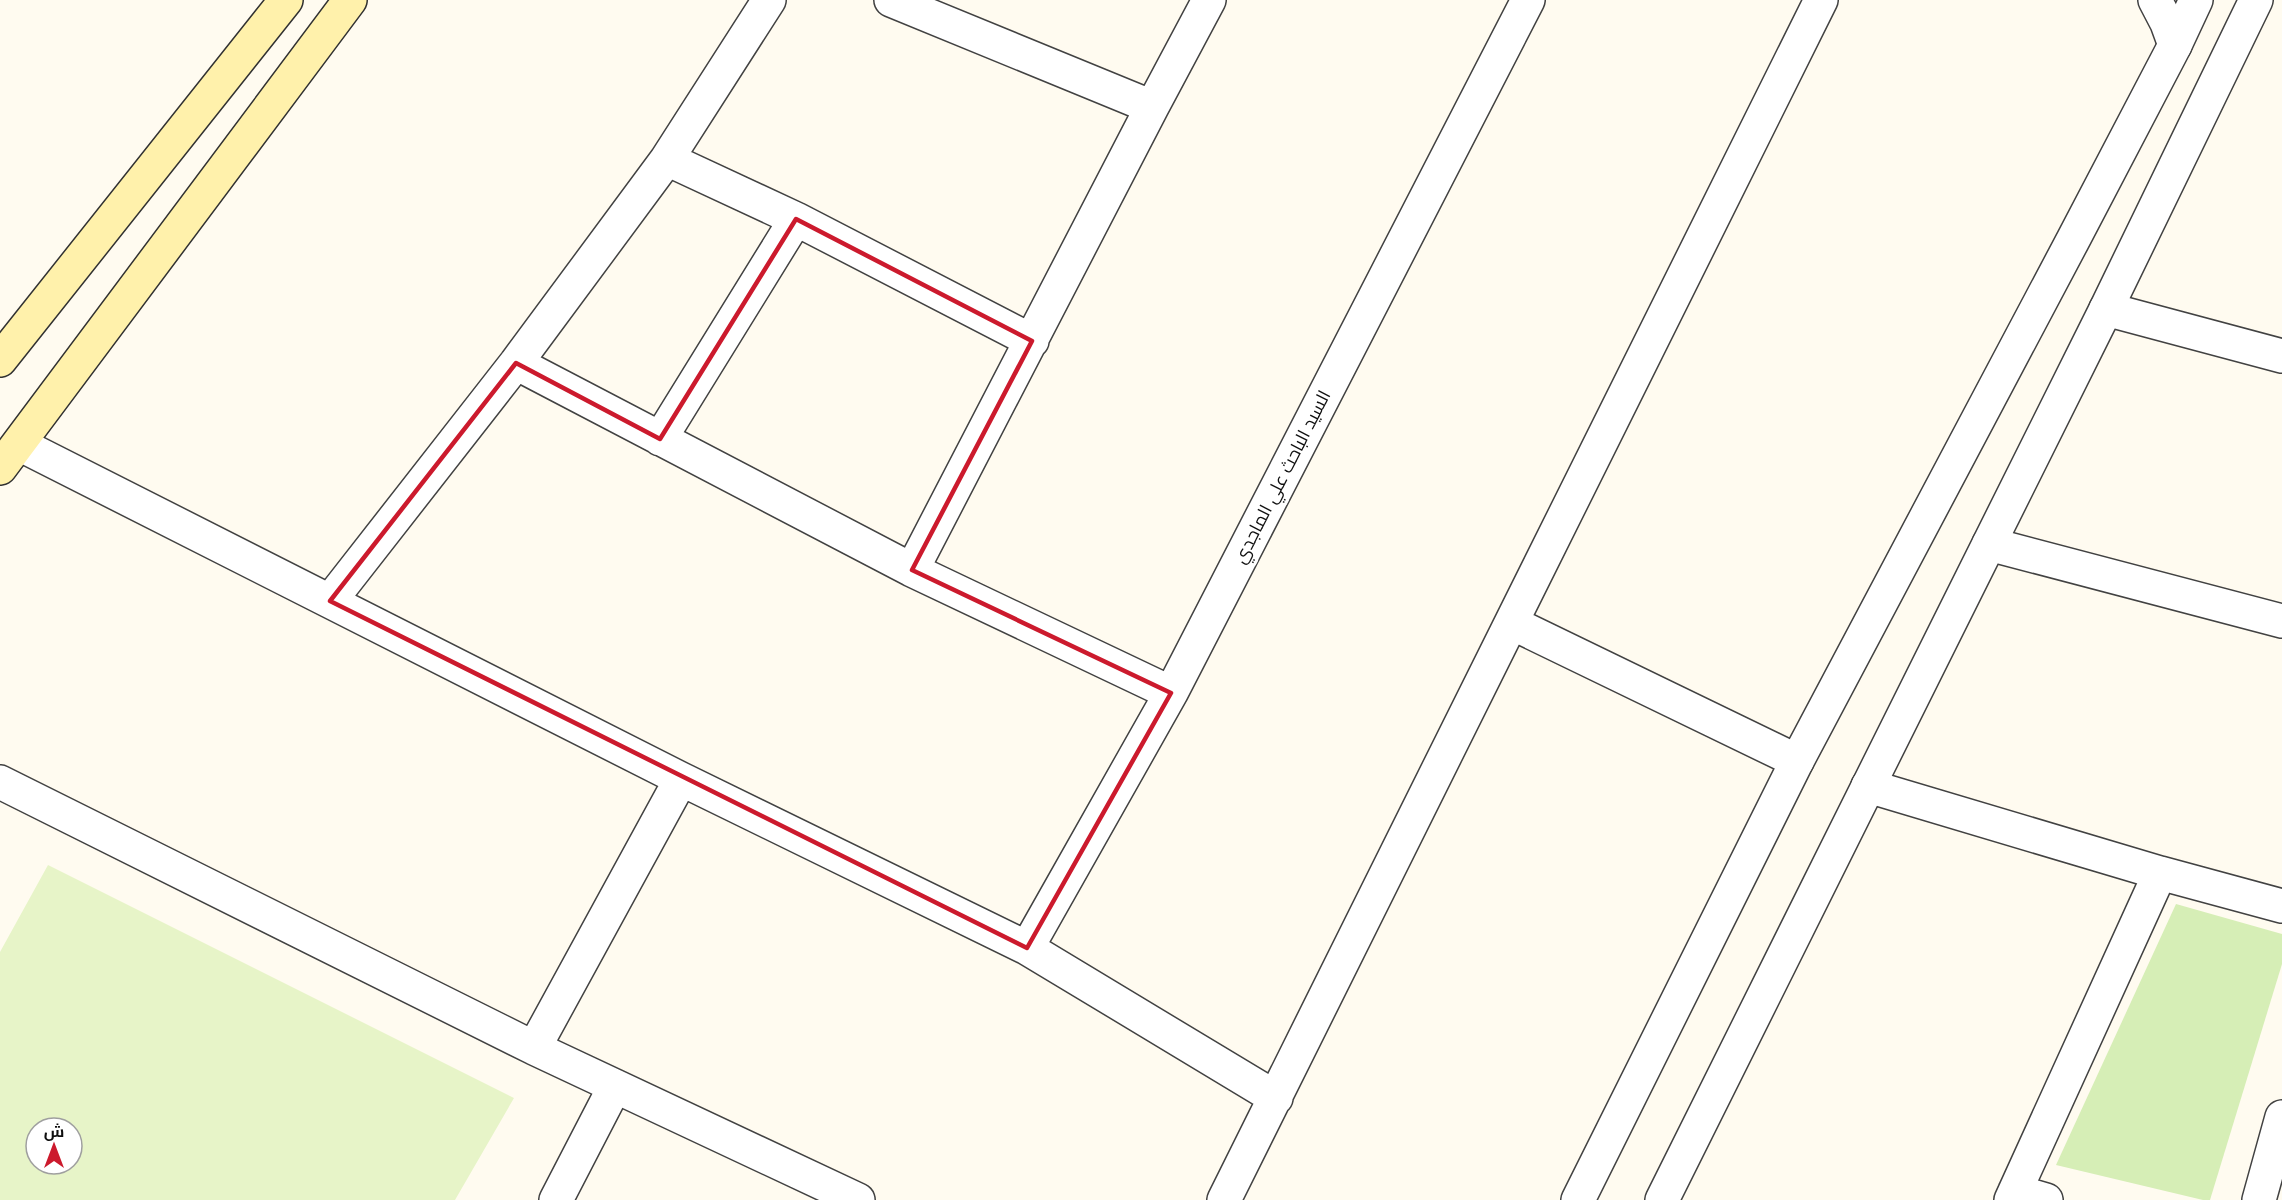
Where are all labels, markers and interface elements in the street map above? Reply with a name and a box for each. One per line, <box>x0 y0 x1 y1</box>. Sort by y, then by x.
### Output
street label: السيد الباحث علي الماجدي <box>1229 387 1338 569</box>
north arrow <box>24 1116 84 1176</box>
text: ش <box>44 1122 64 1141</box>

